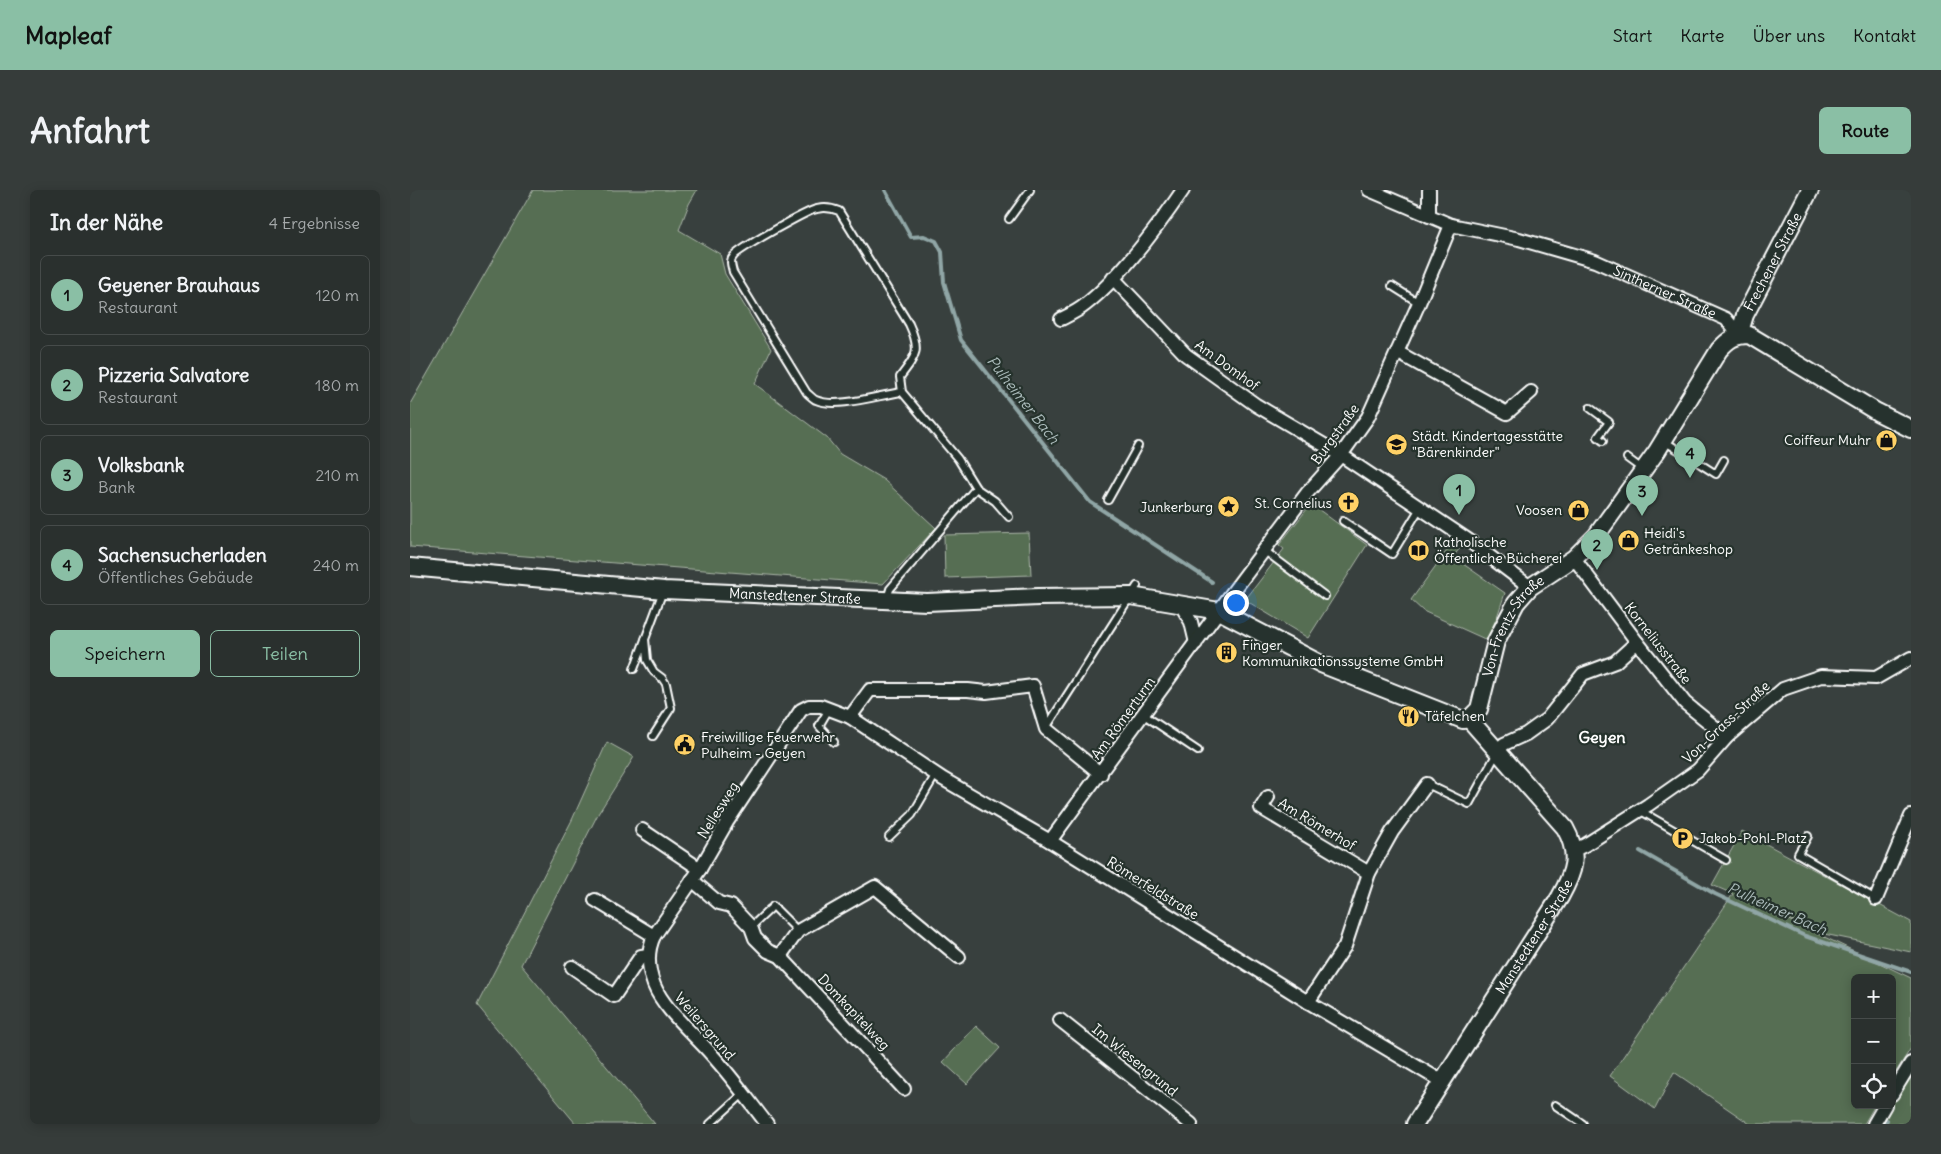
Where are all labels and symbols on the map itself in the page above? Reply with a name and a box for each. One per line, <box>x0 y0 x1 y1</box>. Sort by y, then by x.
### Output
street label: Frechener Straße <box>1740 209 1806 314</box>
street label: Sintherner Straße <box>1611 261 1719 323</box>
street label: Am Domhof <box>1191 336 1263 395</box>
water label: Pulheimer Bach <box>983 352 1064 448</box>
street label: Burgstraße <box>1307 400 1363 468</box>
place label: Städt. Kindertagesstätte "Bärenkinder" <box>1412 427 1563 461</box>
shop icon: Coiffeur Muhr <box>1875 428 1899 452</box>
place label: Coiffeur Muhr <box>1784 431 1871 449</box>
school or university icon: Städt. Kindertagesstätte "Bärenkinder" <box>1384 432 1408 456</box>
pin: 4 <box>1674 437 1706 478</box>
pin: 1 <box>1443 474 1475 515</box>
pin: 3 <box>1626 475 1658 516</box>
church icon: St. Cornelius <box>1336 491 1360 515</box>
place label: St. Cornelius <box>1254 494 1332 512</box>
place icon: Junkerburg <box>1217 495 1241 519</box>
place label: Junkerburg <box>1140 498 1213 516</box>
shop icon: Voosen <box>1566 498 1590 522</box>
place label: Voosen <box>1516 501 1562 519</box>
place label: Heidi's Getränkeshop <box>1644 524 1733 558</box>
pin: 2 <box>1581 529 1613 570</box>
shop icon: Heidi's Getränkeshop <box>1616 529 1640 553</box>
place label: Katholische Öffentliche Bücherei <box>1434 533 1562 567</box>
library icon: Katholische Öffentliche Bücherei <box>1406 538 1430 562</box>
street label: Von-Frentz-Straße <box>1478 571 1548 679</box>
street label: Manstedtener Straße <box>729 584 861 608</box>
your location <box>1223 590 1249 616</box>
street label: Korneliusstraße <box>1621 599 1695 687</box>
place label: Finger Kommunikationssysteme GmbH <box>1242 636 1444 670</box>
building icon: Finger Kommunikationssysteme GmbH <box>1214 641 1238 665</box>
street label: Am Römerturm <box>1087 673 1159 763</box>
street label: Von-Grass-Straße <box>1679 677 1773 767</box>
restaurant icon: Täfelchen <box>1397 704 1421 728</box>
place label: Täfelchen <box>1425 707 1485 725</box>
district label: Geyen <box>1578 727 1626 748</box>
place label: Freiwillige Feuerwehr Pulheim - Geyen <box>701 728 835 762</box>
public building icon: Freiwillige Feuerwehr Pulheim - Geyen <box>673 733 697 757</box>
street label: Nellesweg <box>693 778 743 842</box>
street label: Am Römerhof <box>1275 794 1359 854</box>
parking icon: Jakob-Pohl-Platz <box>1671 826 1695 850</box>
place label: Jakob-Pohl-Platz <box>1699 829 1807 847</box>
street label: Römerfeldstraße <box>1104 853 1202 923</box>
street label: Manstedtener Straße <box>1491 877 1577 997</box>
water label: Pulheimer Bach <box>1725 878 1830 939</box>
street label: Domkapitelweg <box>814 970 894 1054</box>
street label: Weilersgrund <box>671 989 739 1063</box>
street label: Im Wiesengrund <box>1088 1020 1182 1100</box>

